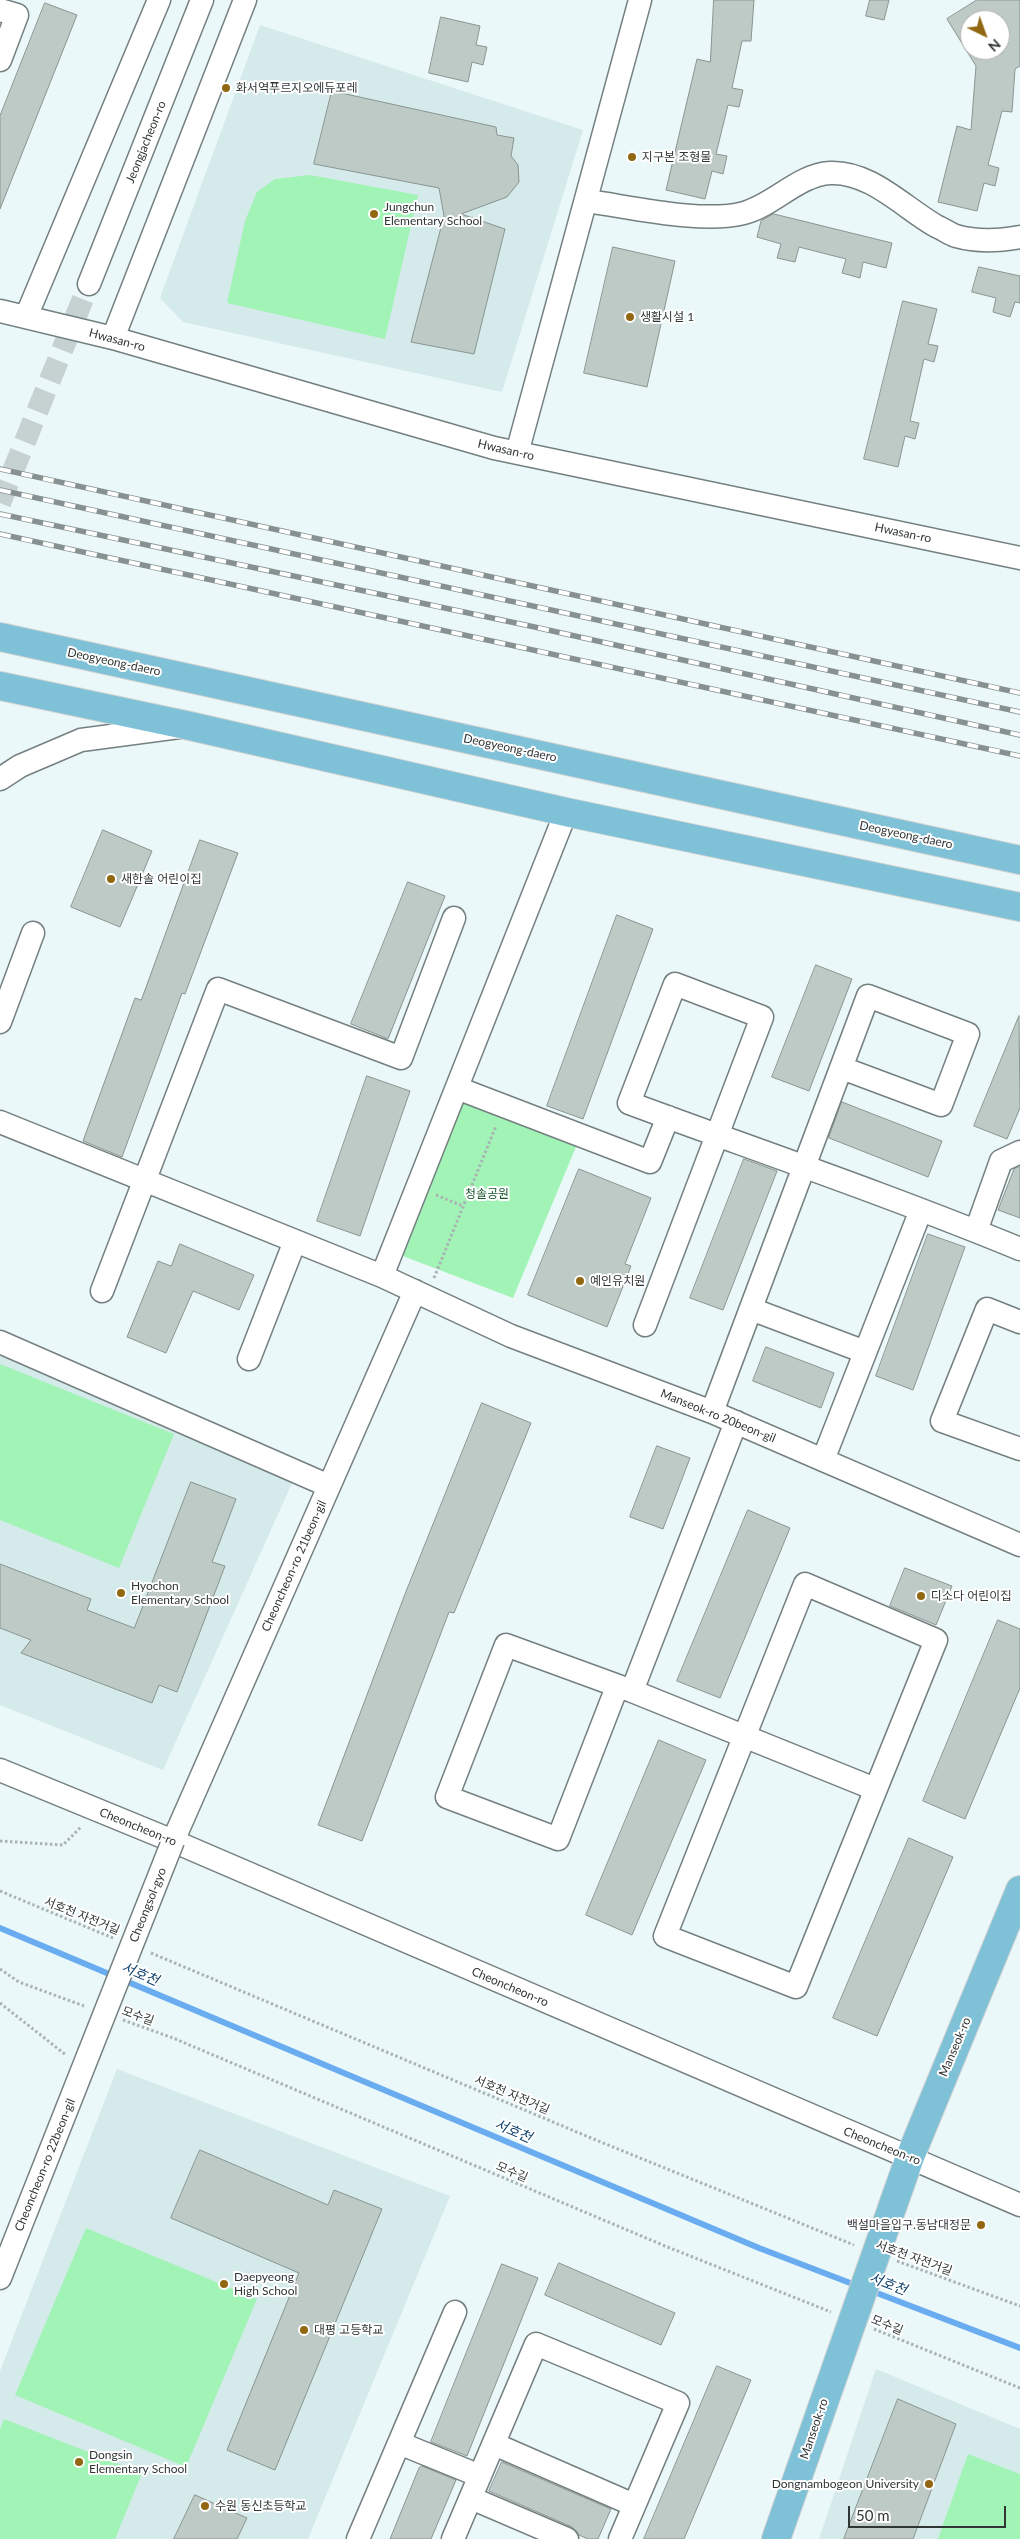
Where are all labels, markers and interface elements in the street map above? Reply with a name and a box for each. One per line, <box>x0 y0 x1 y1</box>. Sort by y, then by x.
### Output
north arrow <box>960 10 1010 60</box>
text: N <box>985 36 1004 56</box>
place label: 화서역푸르지오에듀포레 <box>236 81 357 95</box>
marker: 화서역푸르지오에듀포레 <box>220 82 232 94</box>
street label: Jeongjacheon-ro <box>123 99 169 185</box>
place label: 지구본 조형물 <box>642 150 711 164</box>
marker: 지구본 조형물 <box>626 151 638 163</box>
place label: Jungchun Elementary School <box>384 200 482 228</box>
marker: Jungchun Elementary School <box>368 208 380 220</box>
place label: 생활시설 1 <box>640 310 694 324</box>
marker: 생활시설 1 <box>624 311 636 323</box>
street label: Hwasan-ro <box>87 326 147 354</box>
street label: Hwasan-ro <box>476 437 536 463</box>
street label: Hwasan-ro <box>873 520 933 546</box>
street label: Deogyeong-daero <box>66 645 162 679</box>
street label: Deogyeong-daero <box>462 731 558 765</box>
street label: Deogyeong-daero <box>858 818 954 852</box>
place label: 새한솔 어린이집 <box>121 872 201 886</box>
marker: 새한솔 어린이집 <box>105 873 117 885</box>
park label: 청솔공원 <box>465 1187 509 1201</box>
place label: 예인유치원 <box>590 1274 645 1288</box>
marker: 예인유치원 <box>574 1275 586 1287</box>
street label: Manseok-ro 20beon-gil <box>658 1386 778 1446</box>
street label: Cheoncheon-ro 21beon-gil <box>259 1498 329 1634</box>
place label: Hyochon Elementary School <box>131 1579 229 1607</box>
marker: Hyochon Elementary School <box>115 1587 127 1599</box>
place label: 디소다 어린이집 <box>931 1589 1011 1603</box>
marker: 디소다 어린이집 <box>915 1590 927 1602</box>
street label: Cheoncheon-ro <box>97 1805 179 1849</box>
street label: Cheongsol-gyo <box>127 1866 169 1944</box>
street label: 서호천 자전거길 <box>42 1894 122 1938</box>
water label: 서호천 <box>119 1959 161 1989</box>
street label: Cheoncheon-ro <box>469 1964 551 2010</box>
street label: 모수길 <box>120 2004 156 2028</box>
street label: Manseok-ro <box>936 2015 974 2079</box>
street label: 서호천 자전거길 <box>472 2073 552 2117</box>
street label: Cheoncheon-ro 22beon-gil <box>12 2096 78 2234</box>
water label: 서호천 <box>492 2116 534 2146</box>
street label: Cheoncheon-ro <box>841 2124 923 2168</box>
street label: 모수길 <box>494 2159 530 2185</box>
place label: 백설마을입구.동남대정문 <box>847 2218 971 2232</box>
marker: 백설마을입구.동남대정문 <box>975 2219 987 2231</box>
street label: 서호천 자전거길 <box>874 2237 954 2279</box>
water label: 서호천 <box>867 2269 909 2299</box>
place label: Daepyeong High School <box>234 2270 297 2298</box>
marker: Daepyeong High School <box>218 2278 230 2290</box>
street label: 모수길 <box>869 2312 905 2338</box>
place label: 대평 고등학교 <box>314 2323 383 2337</box>
marker: 대평 고등학교 <box>298 2324 310 2336</box>
street label: Manseok-ro <box>797 2397 831 2461</box>
place label: Dongsin Elementary School <box>89 2448 187 2476</box>
marker: Dongsin Elementary School <box>73 2456 85 2468</box>
place label: Dongnambogeon University <box>772 2477 919 2491</box>
marker: Dongnambogeon University <box>923 2478 935 2490</box>
scale bar <box>850 2496 1008 2528</box>
place label: 수원 동신초등학교 <box>215 2499 306 2513</box>
marker: 수원 동신초등학교 <box>199 2500 211 2512</box>
text: 50 m <box>856 2506 890 2524</box>

